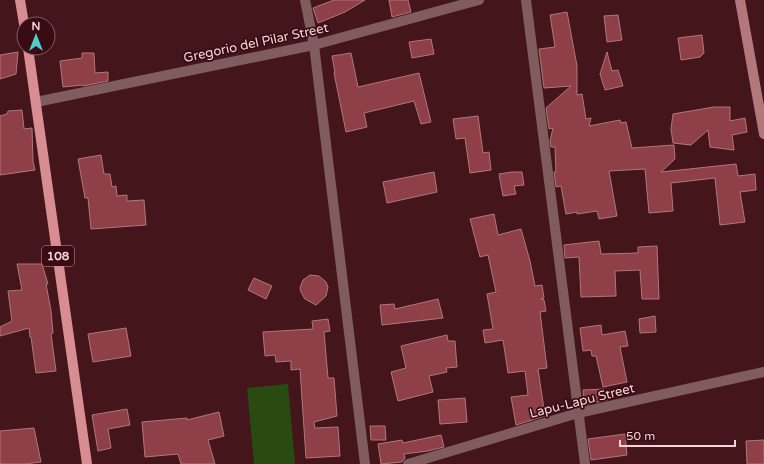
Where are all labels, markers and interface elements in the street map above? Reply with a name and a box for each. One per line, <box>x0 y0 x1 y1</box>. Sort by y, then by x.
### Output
north arrow <box>16 16 56 56</box>
text: N <box>32 20 40 33</box>
street label: Gregorio del Pilar Street <box>182 20 330 66</box>
road number: 108 <box>42 246 74 266</box>
street label: Lapu-Lapu Street <box>528 380 636 422</box>
scale bar <box>620 422 735 448</box>
text: 50 m <box>626 429 655 443</box>

